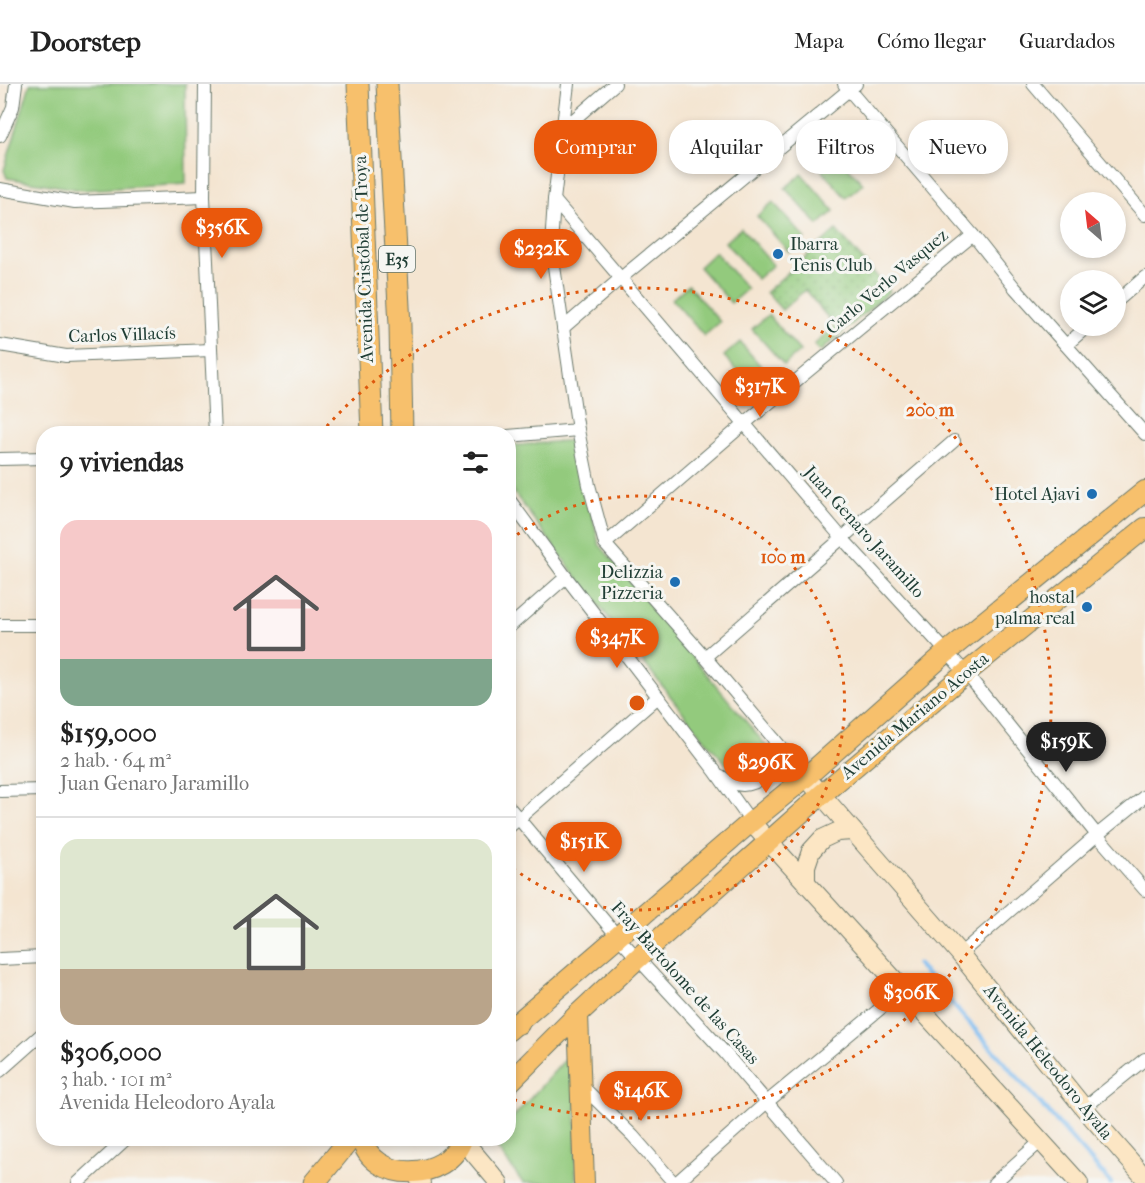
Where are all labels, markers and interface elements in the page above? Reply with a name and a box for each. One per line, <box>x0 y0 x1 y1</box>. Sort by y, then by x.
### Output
text: Doorstep <box>30 25 141 58</box>
text: Mapa <box>794 29 844 53</box>
text: Cómo llegar <box>877 29 986 53</box>
text: Guardados <box>1019 29 1115 53</box>
chip: Comprar <box>534 120 657 174</box>
chip: Alquilar <box>669 120 784 174</box>
chip: Filtros <box>796 120 896 174</box>
chip: Nuevo <box>908 120 1008 174</box>
street label: Avenida Cristóbal de Troya <box>350 154 378 364</box>
north arrow <box>1060 192 1126 258</box>
map controls <box>1060 192 1126 336</box>
pin: $356K <box>180 208 264 259</box>
text: $356K <box>195 216 249 239</box>
street label: Carlo Verlo Vasquez <box>822 225 952 339</box>
pin: $232K <box>499 229 583 280</box>
place label: Ibarra Tenis Club <box>790 234 872 276</box>
text: $232K <box>514 237 568 260</box>
road number: E35 <box>379 246 415 272</box>
marker: Ibarra Tenis Club <box>771 247 785 261</box>
button: layers <box>1060 270 1126 336</box>
street label: Carlos Villacís <box>68 323 176 347</box>
pin: $317K <box>718 367 802 418</box>
text: $317K <box>735 375 785 398</box>
text: 200 m <box>906 400 955 421</box>
icon: filters <box>459 446 492 479</box>
text: 9 viviendas <box>60 447 184 478</box>
street label: Juan Genaro Jaramillo <box>798 460 929 602</box>
place label: Hotel Ajavi <box>994 484 1081 505</box>
marker: Hotel Ajavi <box>1085 487 1099 501</box>
text: 100 m <box>760 547 807 568</box>
icon: home <box>222 559 330 667</box>
place label: Delizzia Pizzeria <box>601 562 664 604</box>
marker: Delizzia Pizzeria <box>668 575 682 589</box>
place label: hostal palma real <box>994 587 1075 629</box>
marker: hostal palma real <box>1080 600 1094 614</box>
pin: $347K <box>575 618 659 669</box>
text: $347K <box>590 626 644 649</box>
street label: Avenida Mariano Acosta <box>836 648 994 784</box>
centre of rings <box>627 693 647 713</box>
text: $159,000 <box>60 718 157 749</box>
pin: $159K <box>1024 722 1108 773</box>
text: $159K <box>1040 730 1092 753</box>
pin: $296K <box>724 743 808 794</box>
text: 2 hab. · 64 m² <box>60 749 171 772</box>
text: $296K <box>737 751 795 774</box>
text: Juan Genaro Jaramillo <box>60 772 249 795</box>
pin: $151K <box>542 822 626 873</box>
text: $151K <box>560 830 608 853</box>
icon: home <box>222 878 330 986</box>
street label: Fray Bartolome de las Casas <box>606 897 764 1069</box>
pin: $306K <box>869 973 953 1024</box>
street label: Avenida Heleodoro Ayala <box>978 979 1117 1144</box>
text: $306K <box>883 981 939 1004</box>
text: $306,000 <box>60 1037 162 1068</box>
text: 3 hab. · 101 m² <box>60 1068 172 1091</box>
pin: $146K <box>599 1071 683 1122</box>
text: $146K <box>613 1079 669 1102</box>
text: Avenida Heleodoro Ayala <box>60 1091 275 1114</box>

